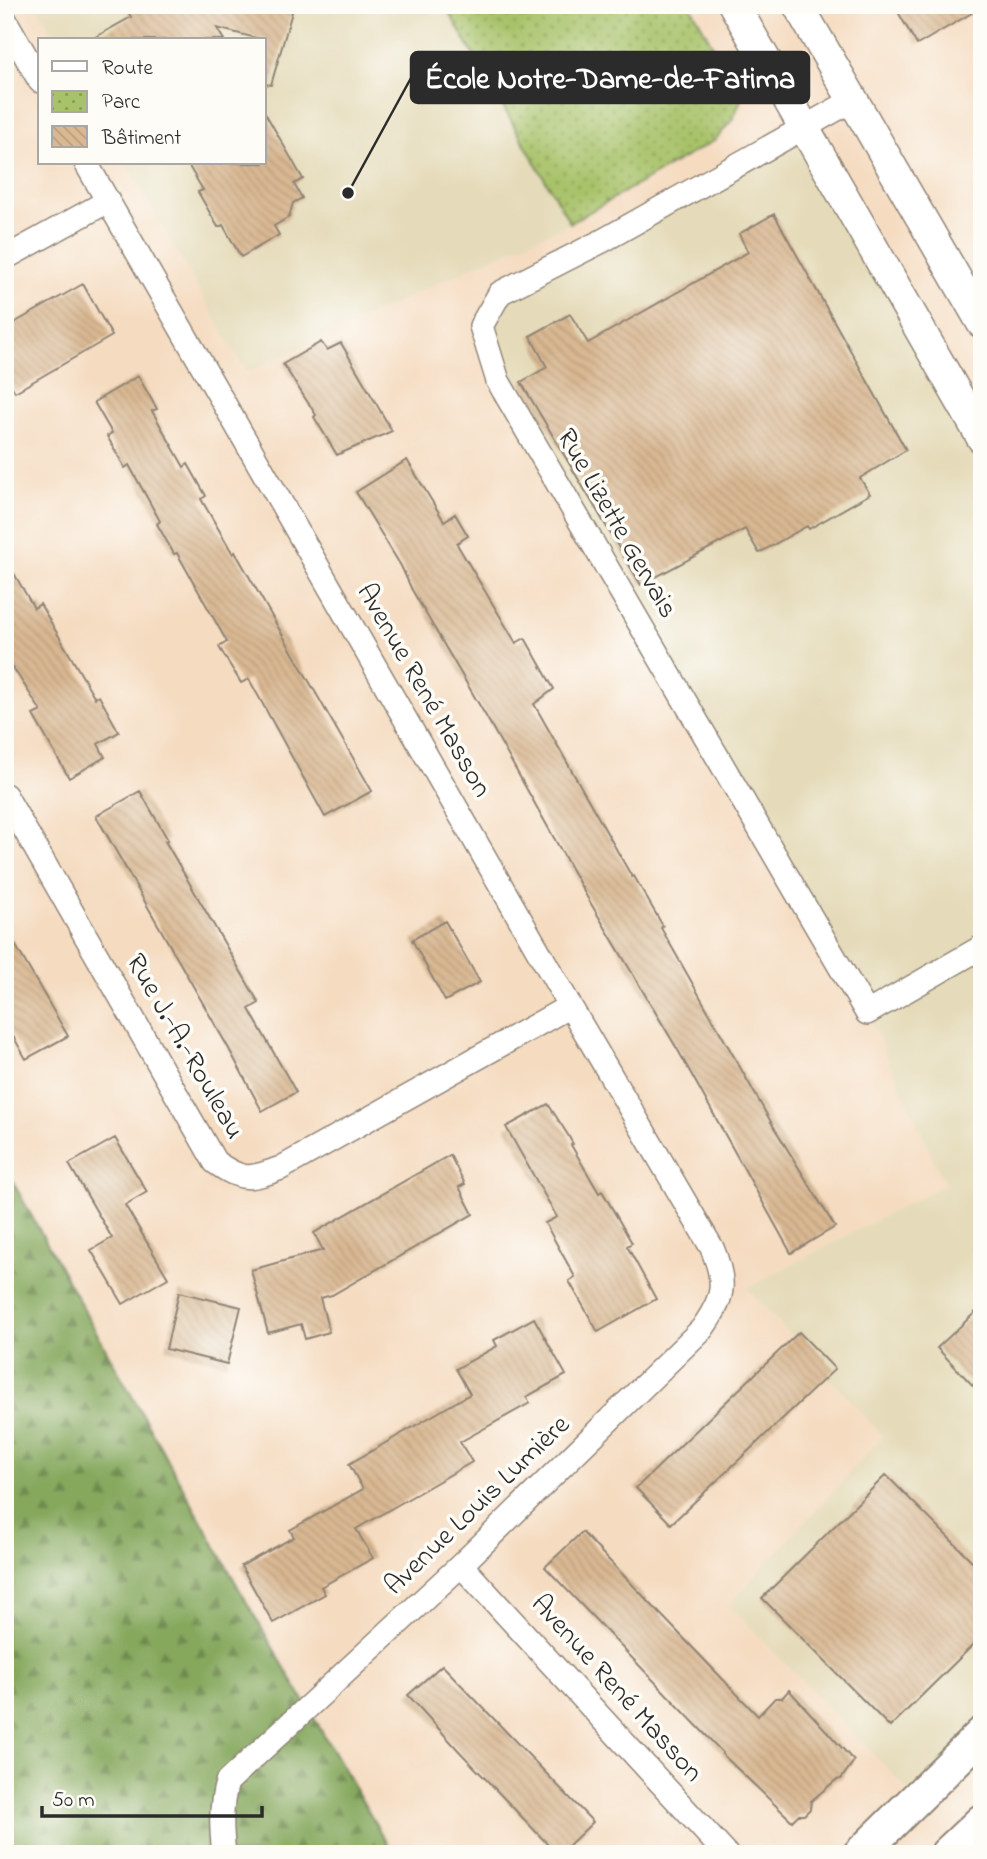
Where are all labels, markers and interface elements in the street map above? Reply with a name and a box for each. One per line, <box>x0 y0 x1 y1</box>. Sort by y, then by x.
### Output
legend <box>38 38 266 164</box>
callout: École Notre-Dame-de-Fatima <box>411 52 809 103</box>
text: Route <box>102 54 154 84</box>
text: École Notre-Dame-de-Fatima <box>425 59 795 103</box>
text: Parc <box>102 88 141 118</box>
text: Bâtiment <box>101 124 181 154</box>
street label: Rue Lizette Gervais <box>545 422 687 626</box>
street label: Avenue René Masson <box>345 576 501 806</box>
street label: Rue J.-A.-Rouleau <box>114 946 254 1148</box>
street label: Avenue Louis Lumière <box>376 1406 581 1606</box>
street label: Avenue René Masson <box>520 1586 712 1792</box>
scale bar <box>42 1775 262 1819</box>
text: 50 m <box>52 1786 95 1816</box>

